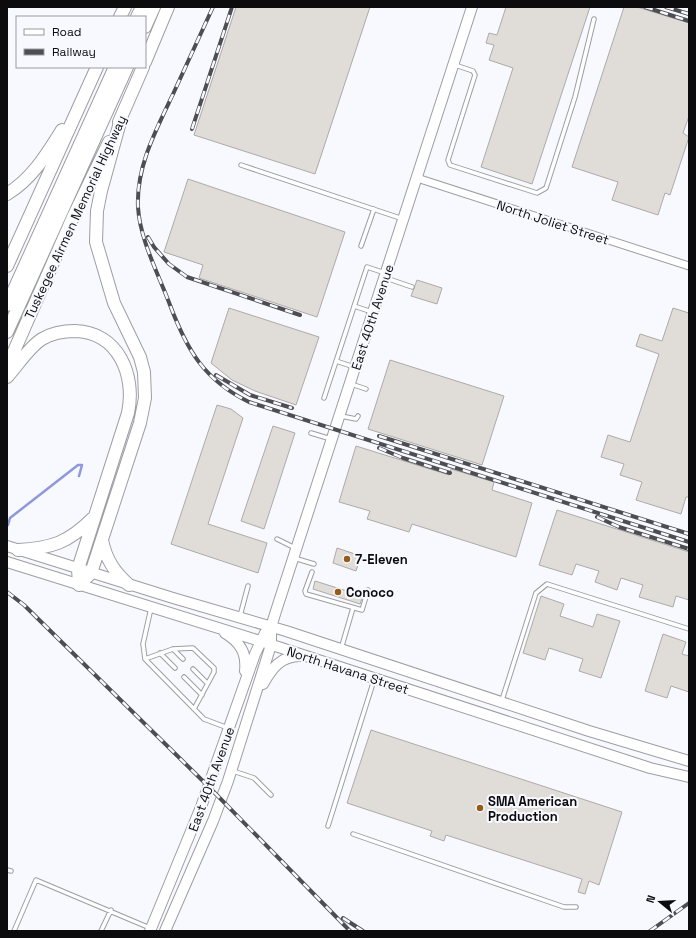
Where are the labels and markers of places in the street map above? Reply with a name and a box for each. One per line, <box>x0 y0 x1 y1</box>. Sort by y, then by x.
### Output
place label: 7-Eleven <box>355 551 408 568</box>
marker: 7-Eleven <box>342 554 352 564</box>
place label: Conoco <box>346 584 394 601</box>
marker: Conoco <box>333 587 343 597</box>
place label: SMA American Production <box>488 793 577 825</box>
marker: SMA American Production <box>475 803 485 813</box>

